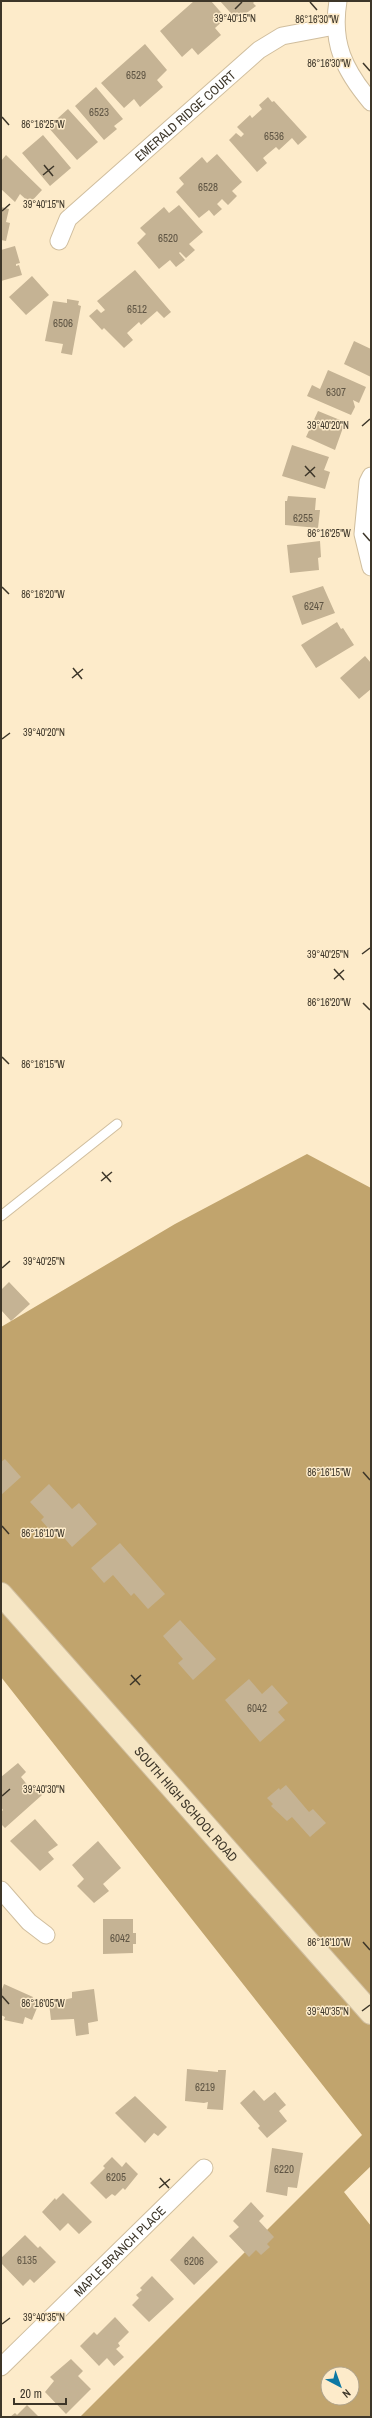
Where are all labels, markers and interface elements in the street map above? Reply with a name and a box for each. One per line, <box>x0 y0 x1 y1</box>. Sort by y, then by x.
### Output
text: 39°40'15"N <box>214 12 256 25</box>
text: 86°16'30"W <box>295 13 339 26</box>
text: 86°16'30"W <box>307 57 351 70</box>
street label: EMERALD RIDGE COURT <box>131 66 240 165</box>
house number: 6529 <box>126 68 146 82</box>
house number: 6523 <box>89 105 109 119</box>
text: 86°16'25"W <box>21 118 65 131</box>
house number: 6536 <box>264 129 284 143</box>
house number: 6528 <box>198 180 218 194</box>
text: 39°40'15"N <box>23 198 65 211</box>
house number: 6520 <box>158 231 178 245</box>
house number: 6512 <box>127 302 147 316</box>
house number: 6506 <box>53 316 73 330</box>
house number: 6307 <box>326 385 346 399</box>
text: 39°40'20"N <box>307 419 349 432</box>
house number: 6255 <box>293 511 313 525</box>
text: 86°16'25"W <box>307 527 351 540</box>
text: 86°16'20"W <box>21 588 65 601</box>
house number: 6247 <box>304 599 324 613</box>
text: 39°40'20"N <box>23 726 65 739</box>
text: 39°40'25"N <box>307 948 349 961</box>
text: 86°16'20"W <box>307 996 351 1009</box>
text: 86°16'15"W <box>21 1058 65 1071</box>
text: 39°40'25"N <box>23 1255 65 1268</box>
text: 86°16'15"W <box>307 1466 351 1479</box>
text: 86°16'10"W <box>21 1527 65 1540</box>
house number: 6042 <box>247 1701 267 1715</box>
street label: SOUTH HIGH SCHOOL ROAD <box>130 1743 242 1866</box>
text: 39°40'30"N <box>23 1783 65 1796</box>
house number: 6042 <box>110 1931 130 1945</box>
text: 86°16'10"W <box>307 1936 351 1949</box>
text: 86°16'05"W <box>21 1997 65 2010</box>
text: 39°40'35"N <box>307 2005 349 2018</box>
house number: 6219 <box>195 2080 215 2094</box>
house number: 6220 <box>274 2162 294 2176</box>
house number: 6205 <box>106 2170 126 2184</box>
street label: MAPLE BRANCH PLACE <box>70 2202 169 2300</box>
house number: 6135 <box>17 2253 37 2267</box>
house number: 6206 <box>184 2254 204 2268</box>
text: 39°40'35"N <box>23 2311 65 2324</box>
north arrow <box>320 2366 360 2406</box>
scale bar <box>14 2380 66 2406</box>
text: 20 m <box>20 2386 42 2402</box>
text: N <box>340 2386 354 2401</box>

